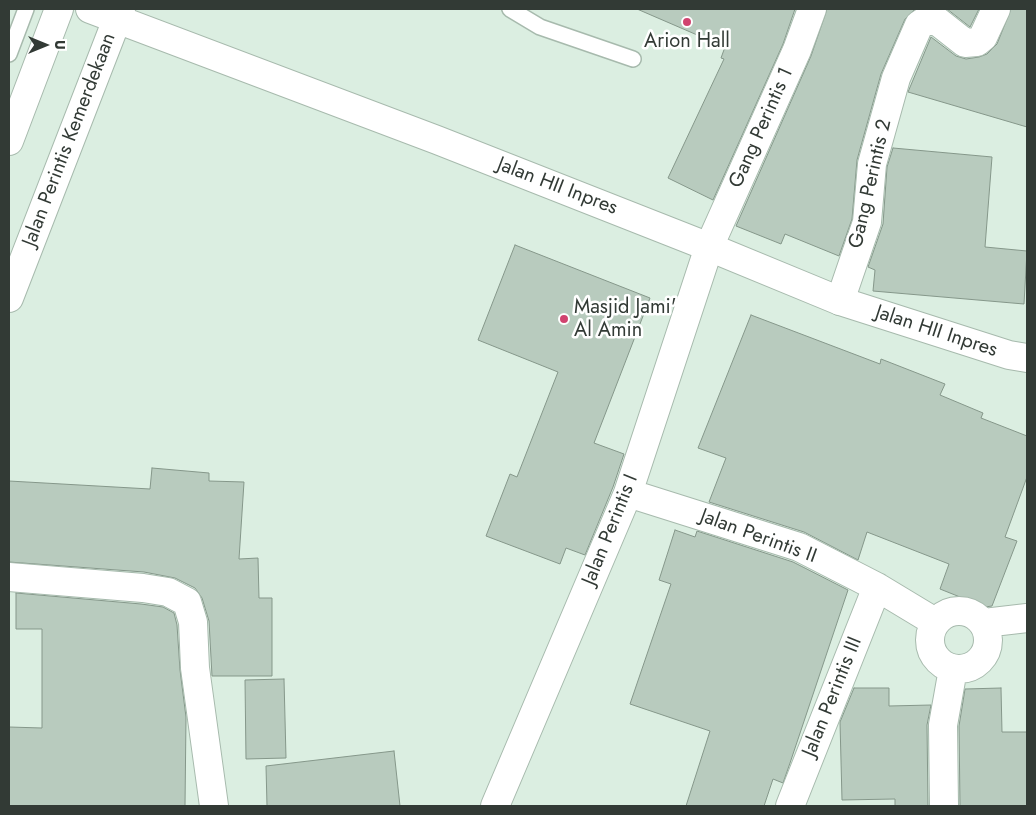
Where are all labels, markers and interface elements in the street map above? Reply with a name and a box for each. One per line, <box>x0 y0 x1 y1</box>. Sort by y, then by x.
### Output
marker: Arion Hall <box>681 16 693 28</box>
north arrow <box>20 20 70 70</box>
street label: Jalan Perintis Kemerdekaan <box>18 30 122 250</box>
place label: Arion Hall <box>644 30 730 54</box>
text: U <box>50 40 70 50</box>
street label: Gang Perintis 1 <box>725 64 799 192</box>
street label: Gang Perintis 2 <box>844 117 898 251</box>
street label: Jalan HII Inpres <box>493 153 621 221</box>
place label: Masjid Jami' Al Amin <box>574 296 676 343</box>
street label: Jalan HII Inpres <box>872 301 1000 363</box>
marker: Masjid Jami' Al Amin <box>558 313 570 325</box>
street label: Jalan Perintis I <box>578 471 644 589</box>
street label: Jalan Perintis II <box>696 505 820 569</box>
street label: Jalan Perintis III <box>798 634 868 760</box>

